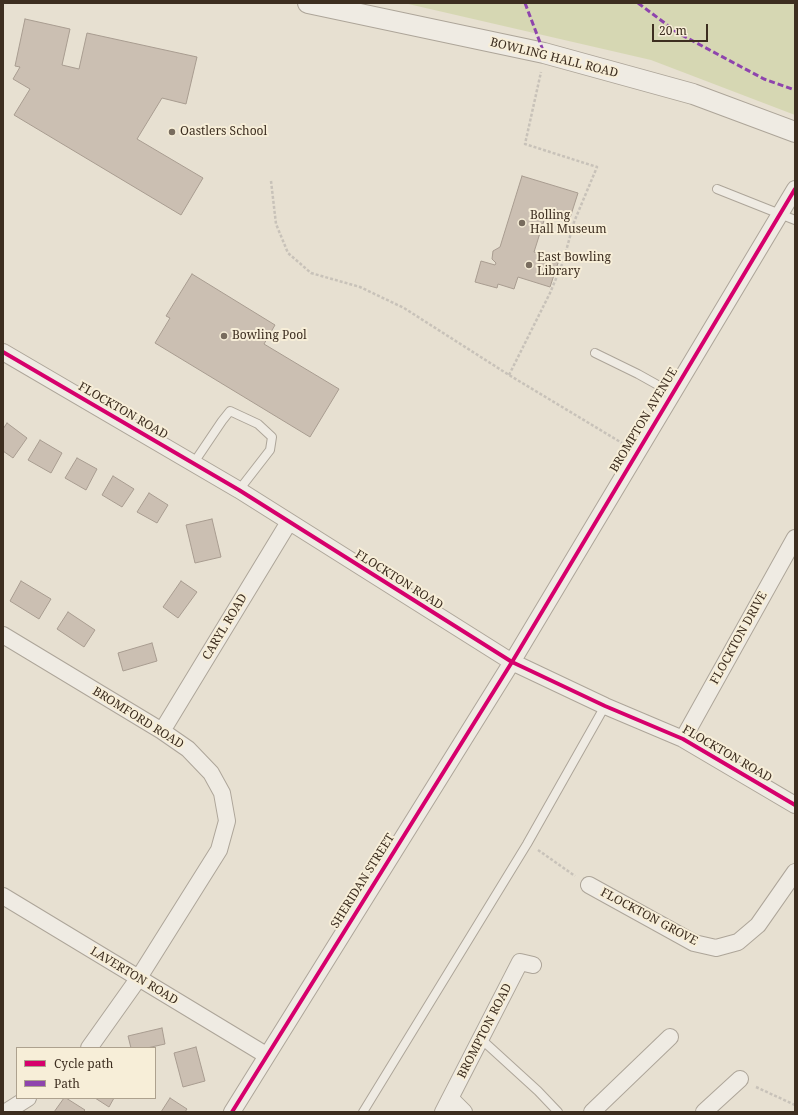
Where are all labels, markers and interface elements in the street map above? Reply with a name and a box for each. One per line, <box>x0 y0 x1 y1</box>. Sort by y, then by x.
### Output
scale bar <box>654 16 710 42</box>
text: 20 m <box>659 22 687 39</box>
street label: BOWLING HALL ROAD <box>489 35 619 81</box>
place label: Oastlers School <box>180 125 267 139</box>
marker: Oastlers School <box>167 127 177 137</box>
place label: Bolling Hall Museum <box>530 209 606 237</box>
marker: Bolling Hall Museum <box>517 218 527 228</box>
place label: East Bowling Library <box>537 251 611 279</box>
marker: East Bowling Library <box>524 260 534 270</box>
place label: Bowling Pool <box>232 329 307 343</box>
marker: Bowling Pool <box>219 331 229 341</box>
street label: BROMPTON AVENUE <box>607 365 681 475</box>
street label: FLOCKTON ROAD <box>76 380 170 442</box>
street label: FLOCKTON ROAD <box>352 547 446 613</box>
street label: FLOCKTON DRIVE <box>707 589 771 687</box>
street label: CARYL ROAD <box>200 591 250 663</box>
street label: BROMFORD ROAD <box>90 684 186 752</box>
street label: FLOCKTON ROAD <box>680 723 774 785</box>
street label: SHERIDAN STREET <box>328 831 398 931</box>
street label: FLOCKTON GROVE <box>598 885 700 949</box>
street label: LAVERTON ROAD <box>87 944 181 1008</box>
street label: BROMPTON ROAD <box>455 981 515 1081</box>
legend <box>16 1047 156 1099</box>
text: Cycle path <box>54 1055 113 1072</box>
text: Path <box>54 1075 80 1092</box>

